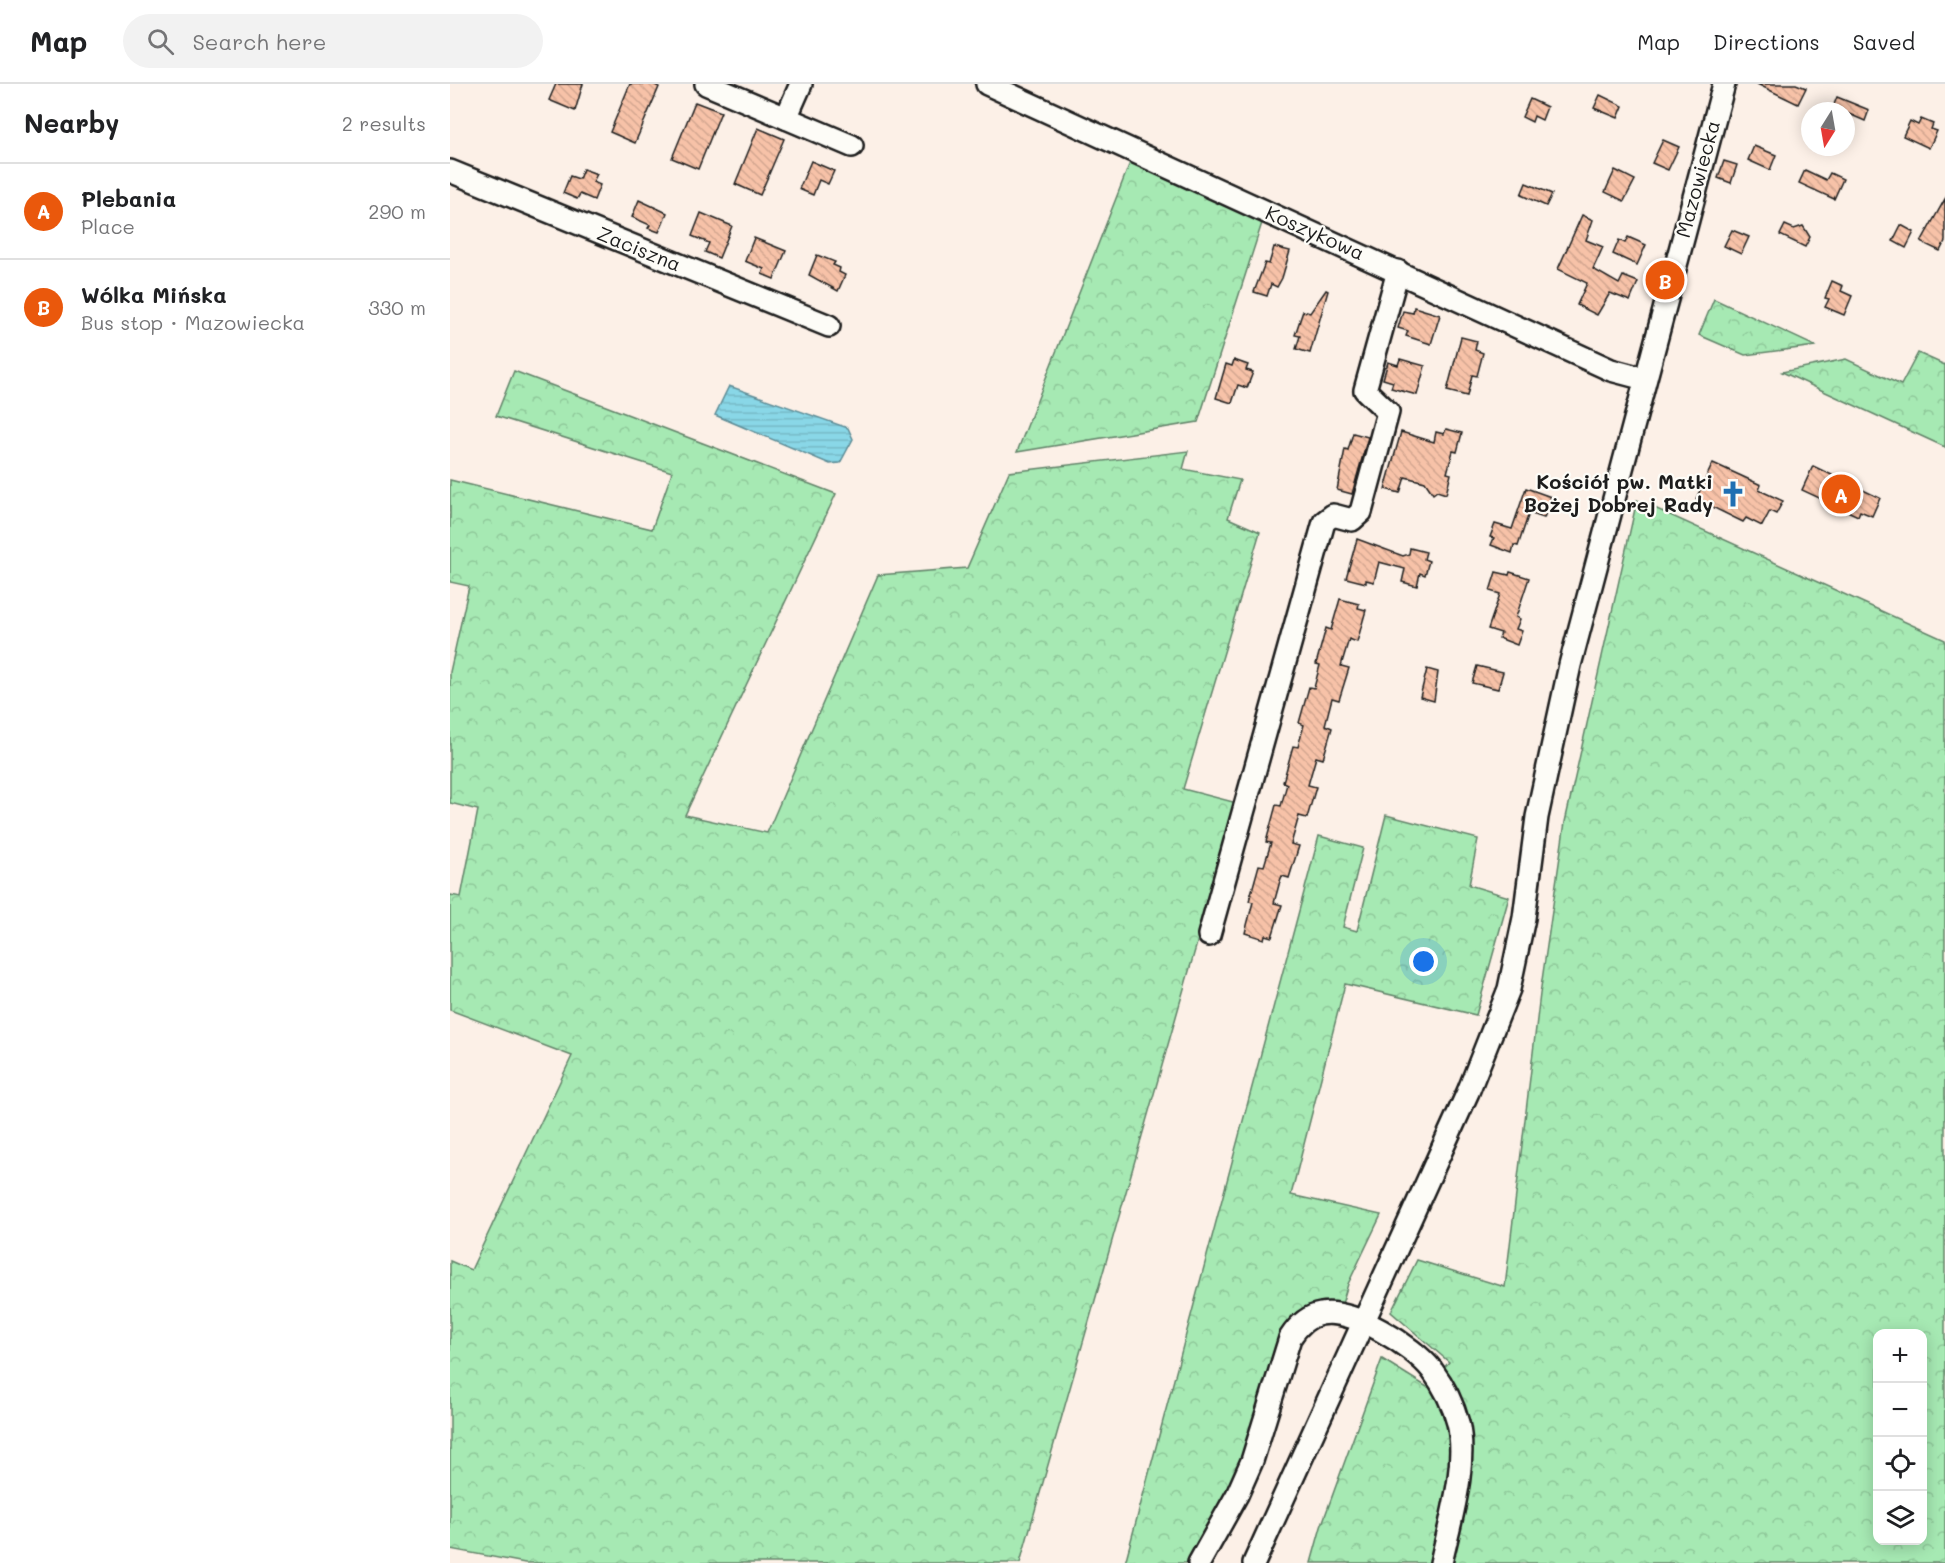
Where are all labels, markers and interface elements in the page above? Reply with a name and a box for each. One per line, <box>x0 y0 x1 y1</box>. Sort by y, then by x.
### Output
search box <box>123 14 543 68</box>
text: Map <box>30 23 87 59</box>
icon: search <box>144 25 177 58</box>
text: Search here <box>192 27 326 56</box>
text: Map <box>1637 28 1680 55</box>
text: Directions <box>1713 28 1820 55</box>
text: Saved <box>1853 28 1915 55</box>
north arrow <box>1801 102 1855 156</box>
text: Nearby <box>24 106 119 140</box>
text: 2 results <box>342 110 426 136</box>
street label: Mazowiecka <box>1669 117 1725 240</box>
text: Plebania <box>81 184 176 213</box>
text: A <box>37 198 50 224</box>
text: 290 m <box>368 198 426 224</box>
street label: Koszykowa <box>1262 199 1369 265</box>
text: Place <box>81 213 135 239</box>
street label: Zaciszna <box>594 220 685 277</box>
pin: B <box>1646 258 1684 302</box>
text: Wólka Mińska <box>81 280 227 309</box>
text: B <box>37 294 50 320</box>
text: 330 m <box>368 294 426 320</box>
text: Bus stop · Mazowiecka <box>81 309 305 335</box>
place label: Kościół pw. Matki Bożej Dobrej Rady <box>1524 468 1713 517</box>
pin: A <box>1822 472 1860 516</box>
church icon: Kościół pw. Matki Bożej Dobrej Rady <box>1718 479 1748 509</box>
your location <box>1409 947 1438 976</box>
map controls <box>1873 1329 1927 1545</box>
button: + <box>1873 1329 1927 1383</box>
button: − <box>1873 1383 1927 1437</box>
button: locate <box>1873 1437 1927 1491</box>
button: layers <box>1873 1491 1927 1545</box>

